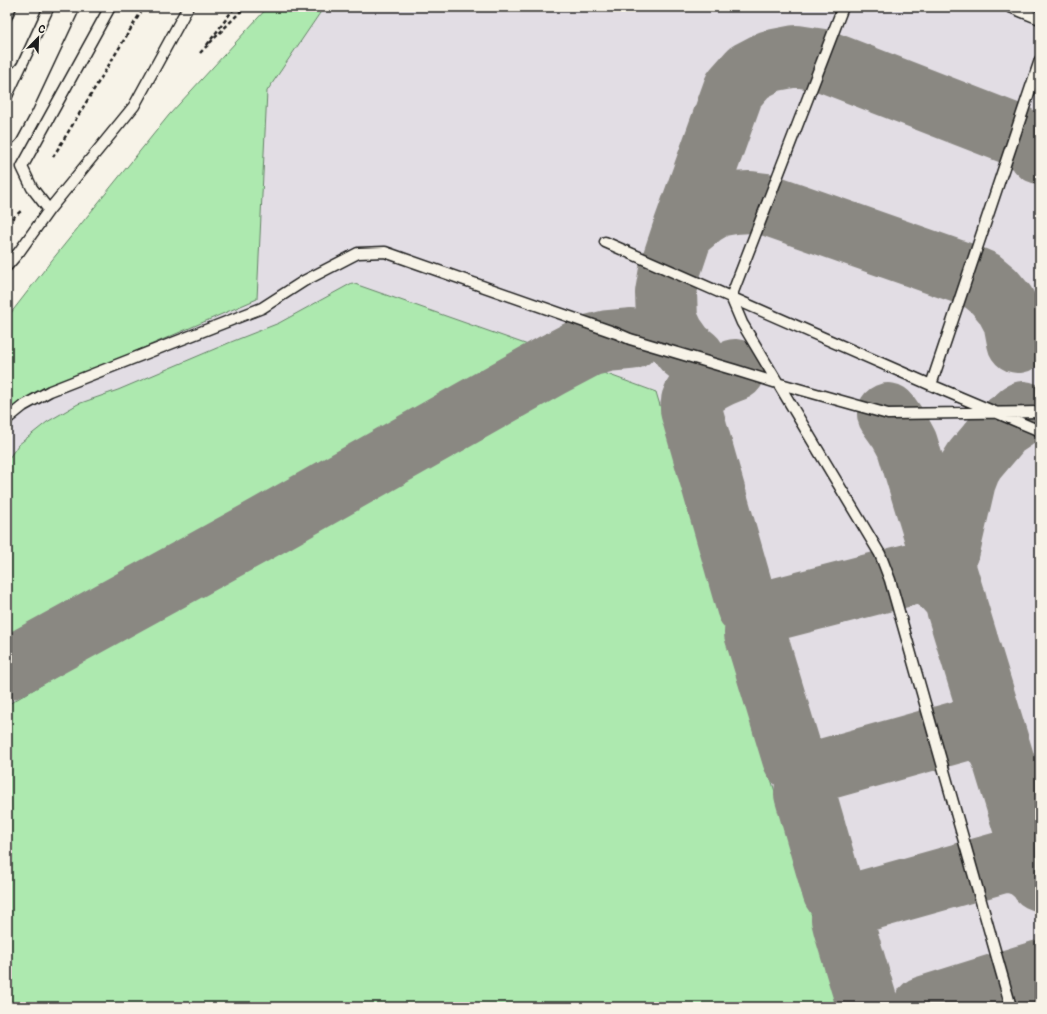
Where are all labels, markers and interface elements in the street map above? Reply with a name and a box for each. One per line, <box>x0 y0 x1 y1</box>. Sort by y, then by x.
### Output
north arrow <box>18 18 58 58</box>
text: С <box>36 22 48 37</box>

